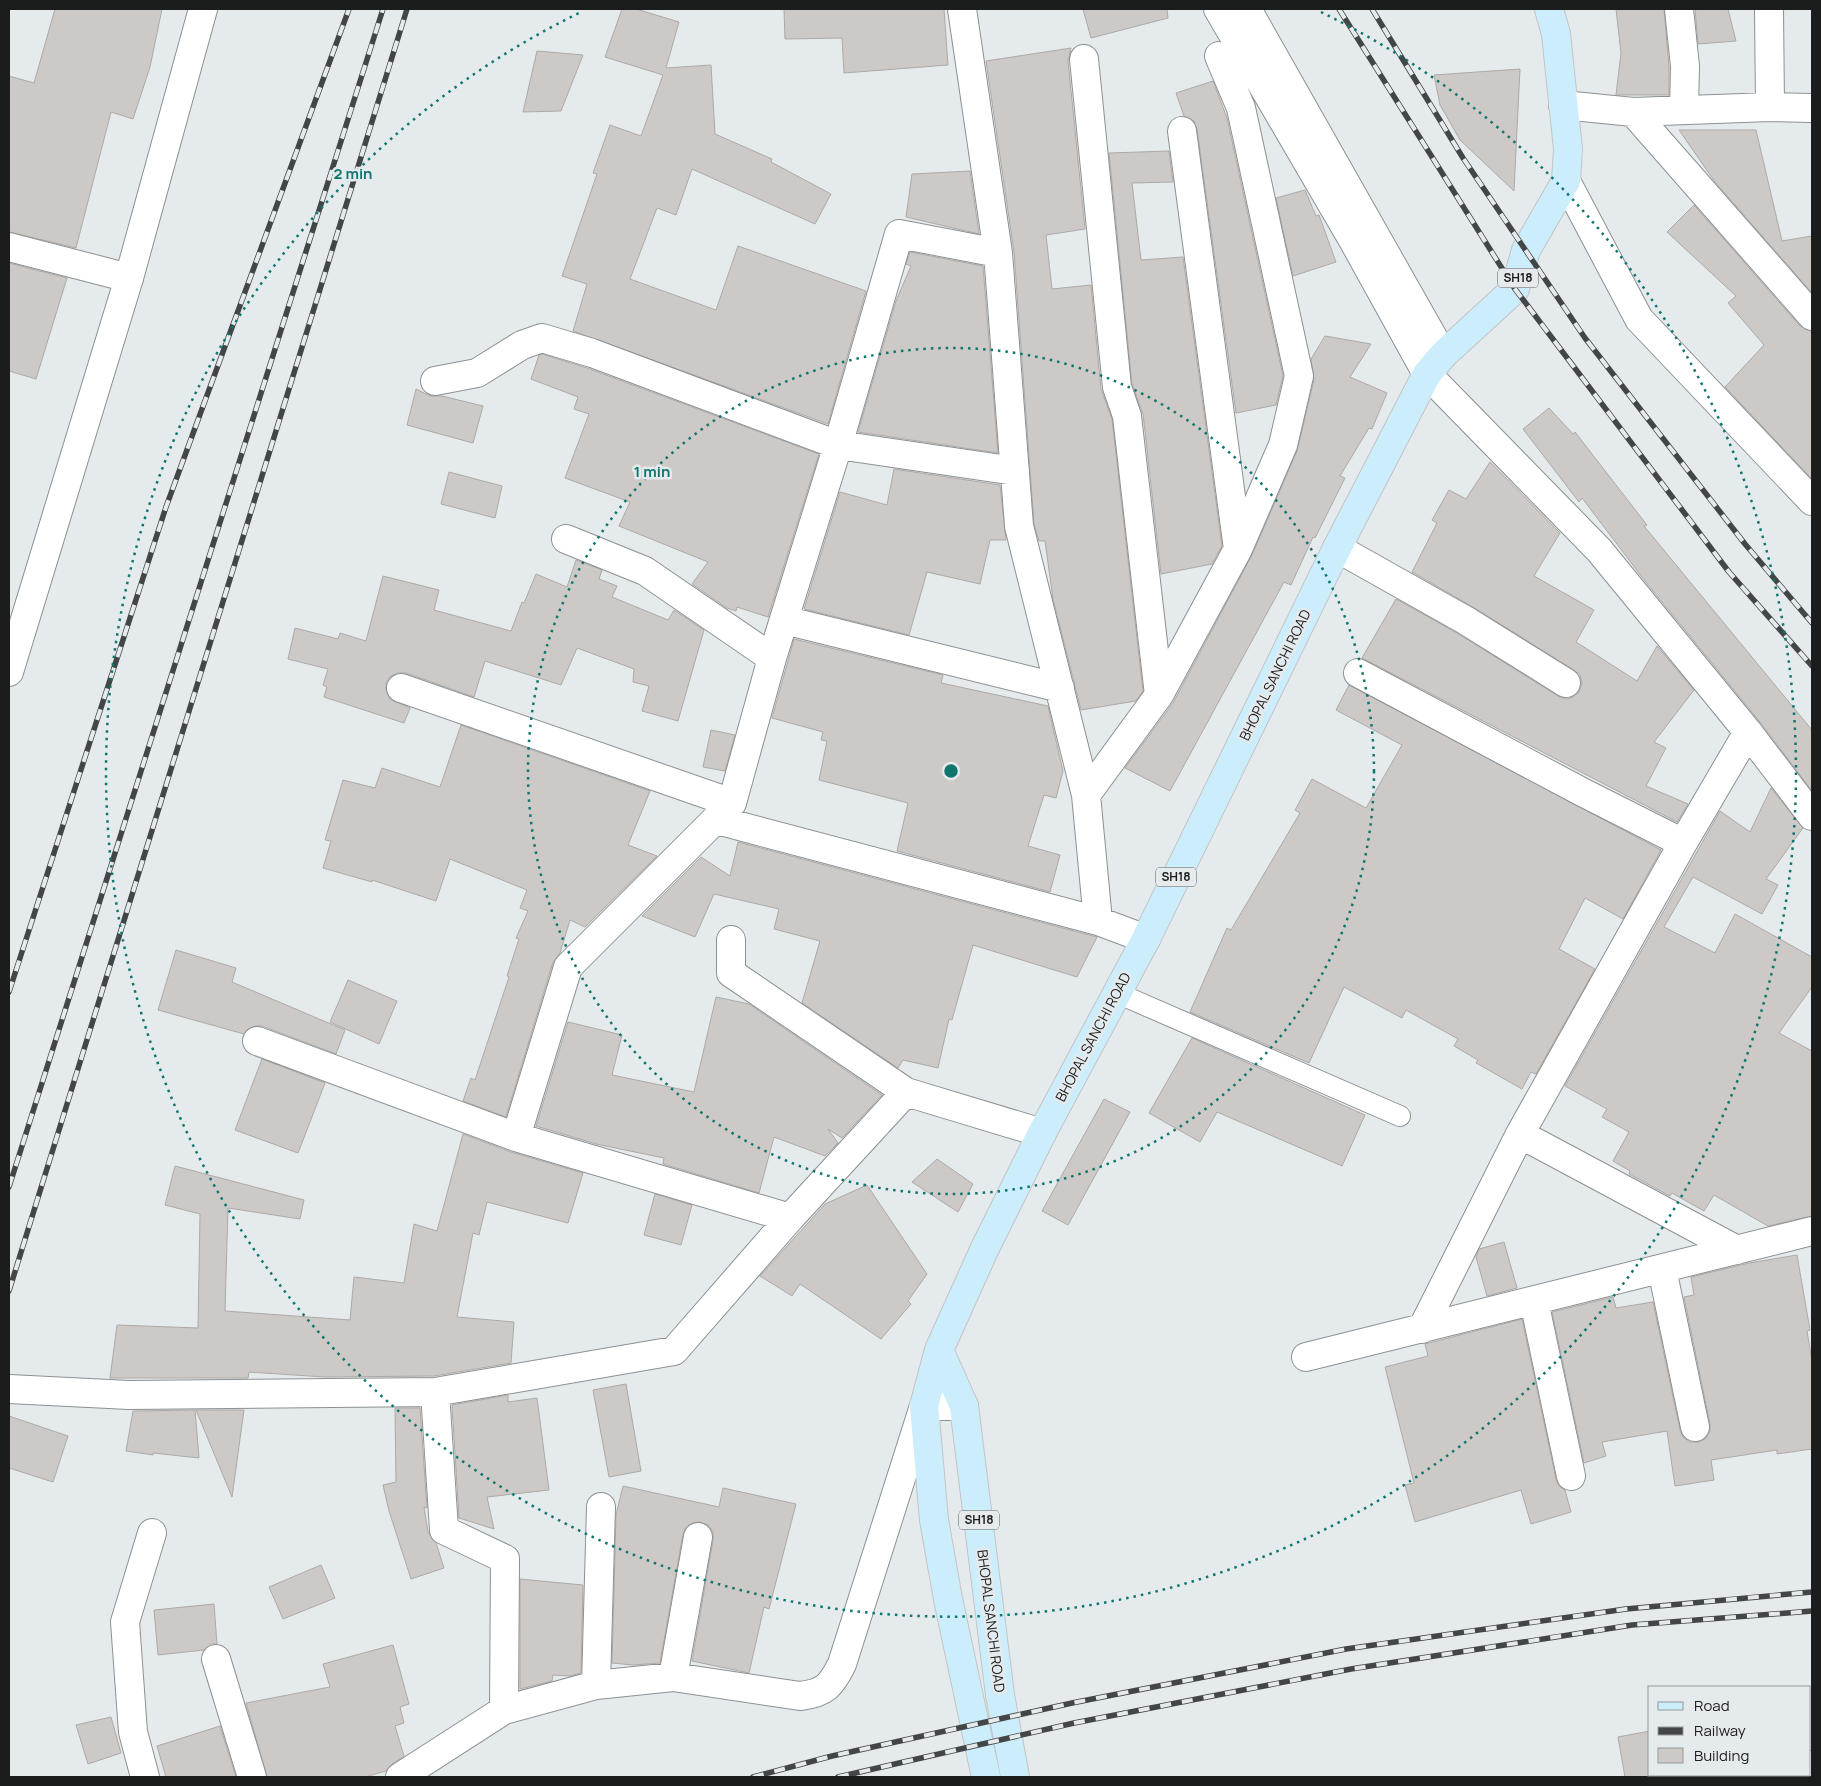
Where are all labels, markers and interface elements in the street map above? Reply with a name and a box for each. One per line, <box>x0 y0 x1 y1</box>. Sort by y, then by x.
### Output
text: 2 min <box>333 163 373 184</box>
road number: SH18 <box>1498 268 1538 288</box>
text: 1 min <box>634 461 670 482</box>
street label: BHOPAL SANCHI ROAD <box>1234 606 1315 744</box>
centre of rings <box>942 762 960 780</box>
road number: SH18 <box>1156 868 1196 886</box>
street label: BHOPAL SANCHI ROAD <box>1050 969 1135 1105</box>
road number: SH18 <box>959 1510 999 1530</box>
street label: BHOPAL SANCHI ROAD <box>973 1548 1010 1693</box>
legend <box>1648 1686 1811 1776</box>
text: Road <box>1694 1695 1730 1716</box>
text: Railway <box>1694 1720 1746 1741</box>
text: Building <box>1694 1745 1749 1766</box>

